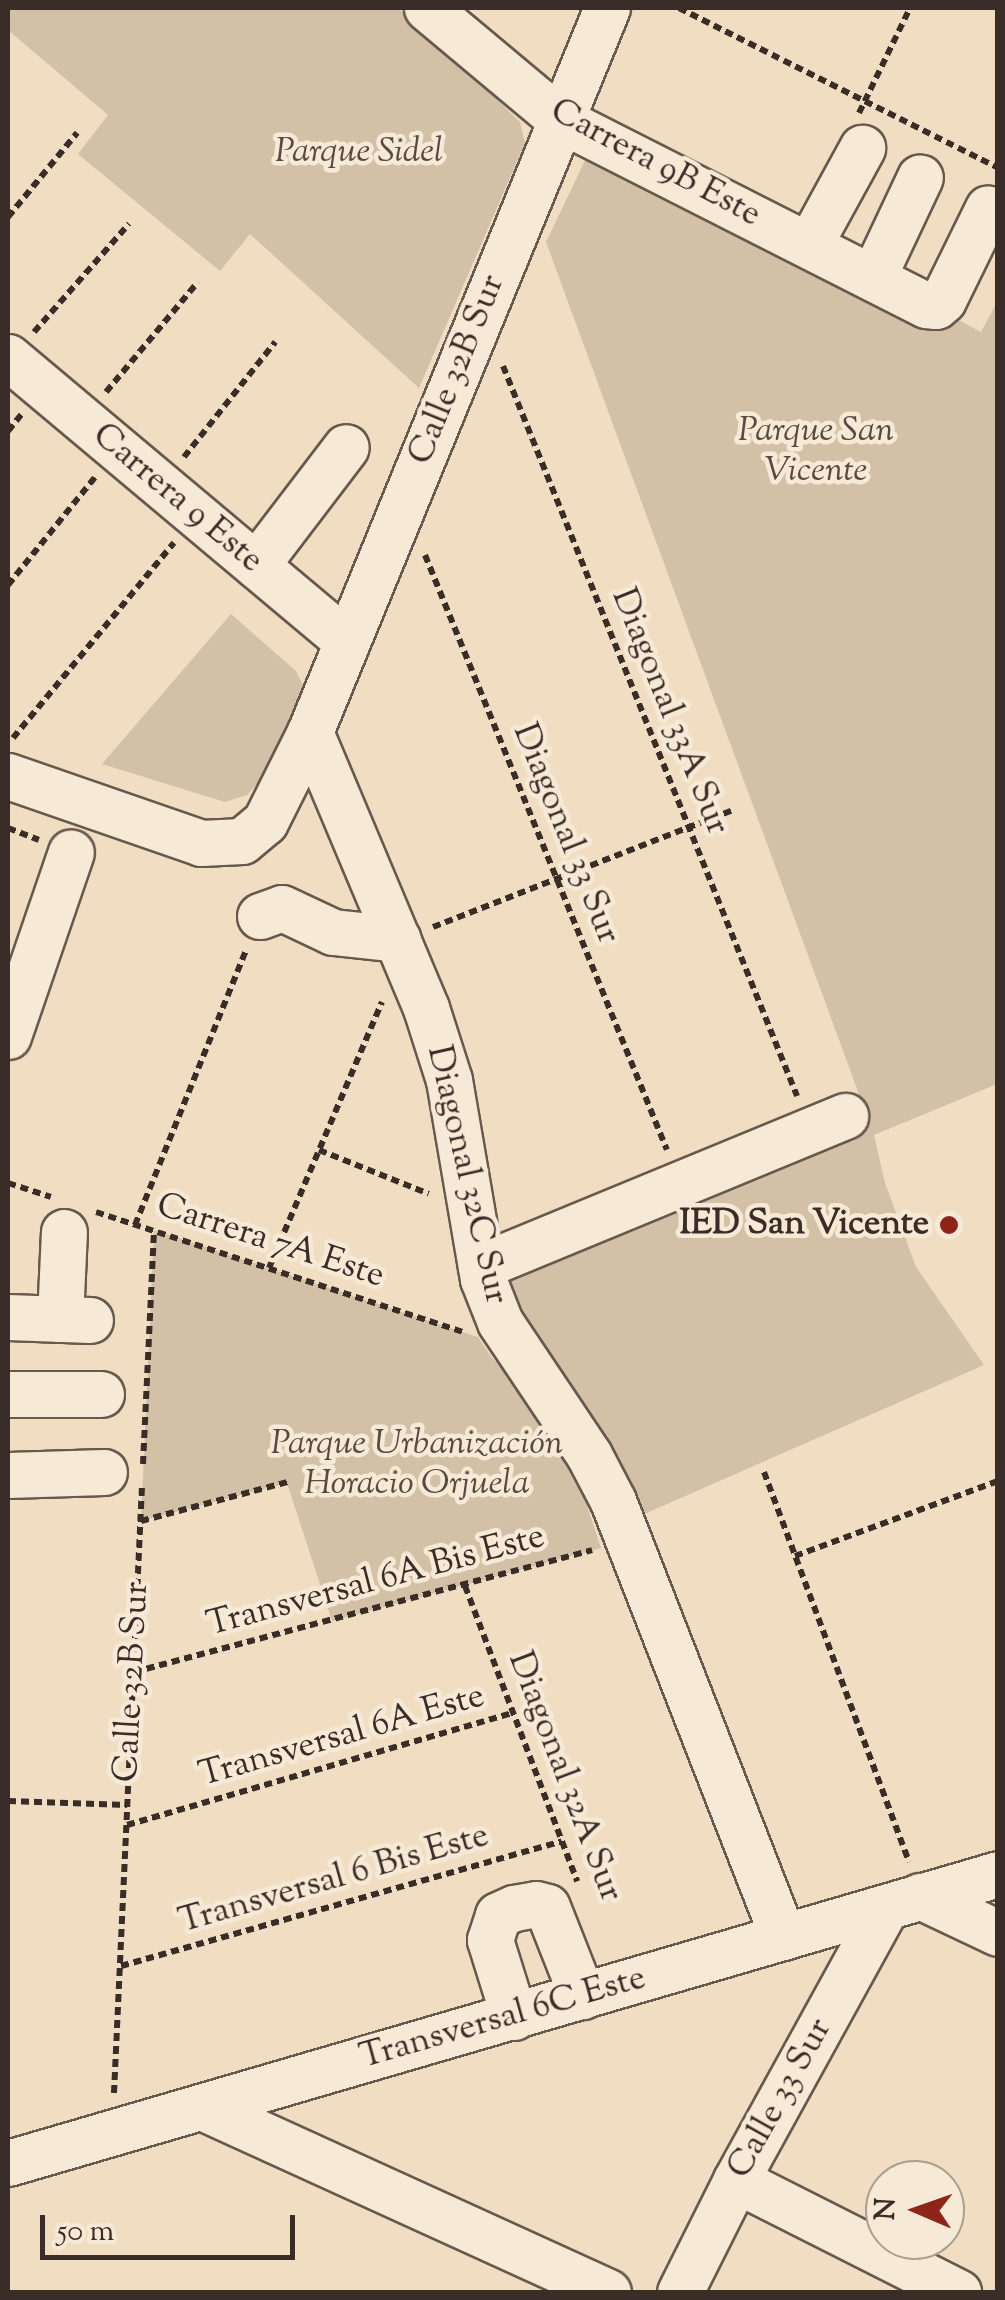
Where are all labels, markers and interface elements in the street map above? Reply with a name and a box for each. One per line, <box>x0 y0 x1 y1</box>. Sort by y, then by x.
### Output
street label: Carrera 9B Este <box>543 91 767 237</box>
park label: Parque Sidel <box>275 132 443 174</box>
street label: Calle 32B Sur <box>401 269 515 471</box>
park label: Parque San Vicente <box>738 411 894 493</box>
street label: Carrera 9 Este <box>83 415 271 583</box>
street label: Diagonal 33A Sur <box>601 583 737 841</box>
street label: Diagonal 33 Sur <box>502 718 628 950</box>
street label: Diagonal 32C Sur <box>416 1042 516 1308</box>
street label: Carrera 7A Este <box>151 1185 389 1299</box>
place label: IED San Vicente <box>679 1204 929 1246</box>
marker: IED San Vicente <box>938 1214 960 1236</box>
park label: Parque Urbanización Horacio Orjuela <box>271 1424 563 1506</box>
street label: Transversal 6A Bis Este <box>202 1517 550 1647</box>
street label: Calle 32B Sur <box>107 1581 159 1783</box>
street label: Diagonal 32A Sur <box>497 1646 631 1908</box>
street label: Transversal 6A Este <box>195 1676 489 1798</box>
street label: Transversal 6 Bis Este <box>174 1816 494 1944</box>
street label: Transversal 6C Este <box>355 1958 651 2080</box>
street label: Calle 33 Sur <box>720 2012 842 2186</box>
north arrow <box>865 2160 965 2260</box>
scale bar <box>45 2195 300 2257</box>
text: N <box>867 2197 907 2221</box>
text: 50 m <box>57 2211 114 2254</box>

